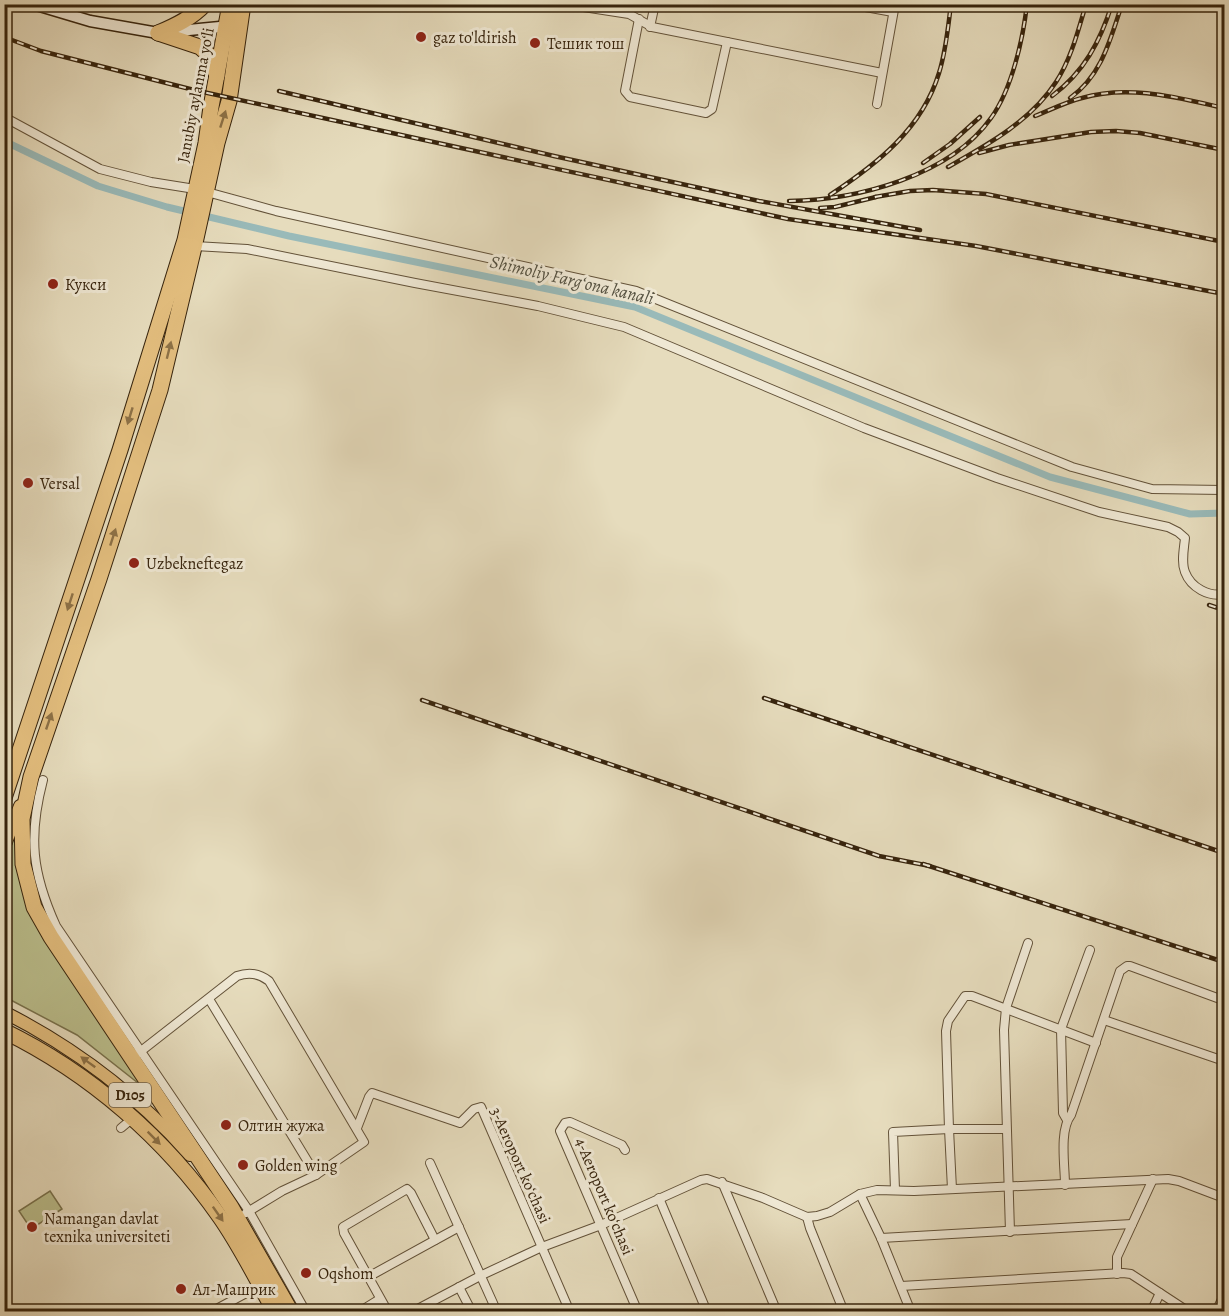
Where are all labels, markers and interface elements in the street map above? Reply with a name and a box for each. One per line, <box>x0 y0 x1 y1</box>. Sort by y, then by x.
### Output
street label: Janubiy aylanma yoʻli <box>172 26 220 165</box>
place label: gaz to'ldirish <box>433 27 517 49</box>
marker: gaz to'ldirish <box>414 30 428 44</box>
place label: Тешик тош <box>547 33 624 55</box>
marker: Тешик тош <box>528 36 542 50</box>
one-way arrow <box>219 110 229 128</box>
water label: Shimoliy Fargʻona kanali <box>488 249 656 311</box>
place label: Кукси <box>65 274 106 296</box>
marker: Кукси <box>46 277 60 291</box>
one-way arrow <box>165 341 175 360</box>
one-way arrow <box>125 407 134 425</box>
place label: Versal <box>39 473 80 495</box>
marker: Versal <box>21 476 35 490</box>
one-way arrow <box>109 528 118 546</box>
place label: Uzbekneftegaz <box>146 553 243 575</box>
marker: Uzbekneftegaz <box>127 556 141 570</box>
one-way arrow <box>65 593 74 611</box>
one-way arrow <box>44 712 54 730</box>
one-way arrow <box>80 1056 96 1068</box>
road number: D105 <box>109 1083 151 1107</box>
street label: 3-Aeroport koʻchasi <box>485 1104 556 1227</box>
place label: Олтин жужа <box>238 1115 325 1137</box>
marker: Олтин жужа <box>219 1118 233 1132</box>
one-way arrow <box>146 1131 160 1145</box>
street label: 4-Aeroport koʻchasi <box>569 1134 639 1259</box>
place label: Golden wing <box>255 1155 338 1177</box>
marker: Golden wing <box>236 1158 250 1172</box>
one-way arrow <box>212 1206 224 1222</box>
place label: Namangan davlat texnika universiteti <box>44 1208 171 1248</box>
marker: Namangan davlat texnika universiteti <box>25 1220 39 1234</box>
place label: Oqshom <box>318 1263 374 1285</box>
marker: Oqshom <box>299 1266 313 1280</box>
place label: Ал-Машрик <box>192 1279 276 1301</box>
marker: Ал-Машрик <box>174 1282 188 1296</box>

